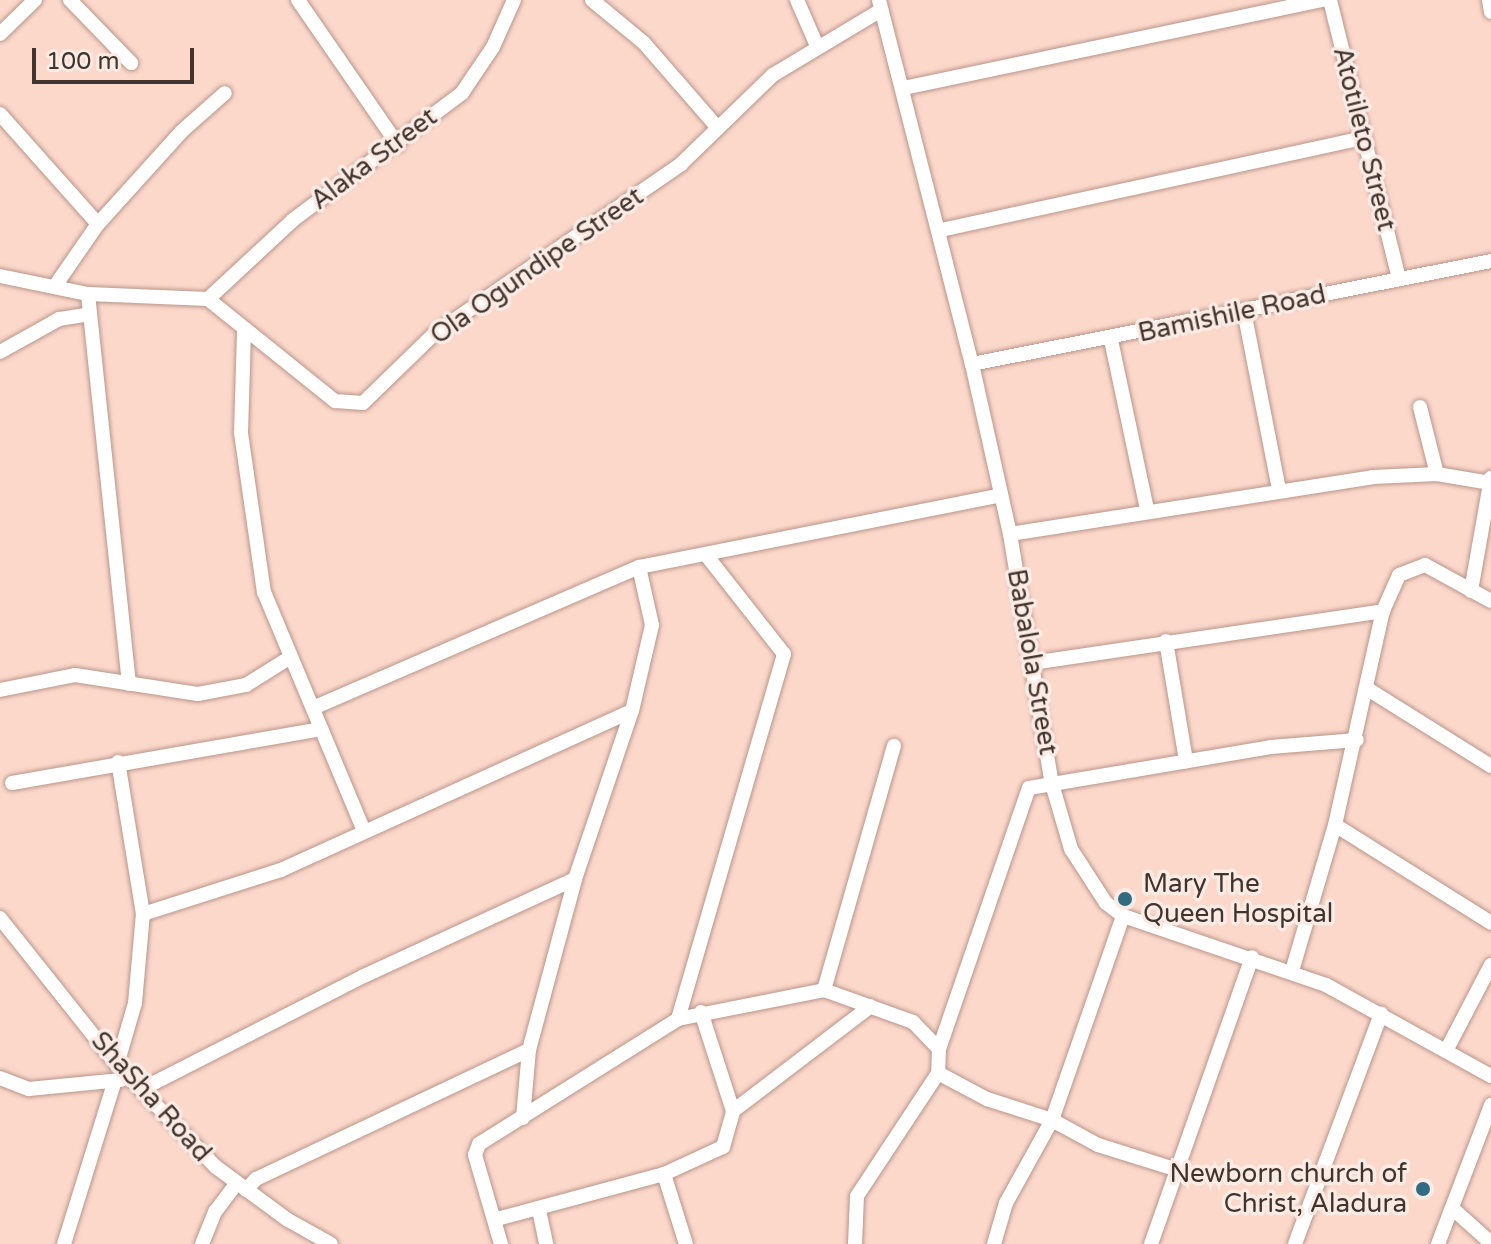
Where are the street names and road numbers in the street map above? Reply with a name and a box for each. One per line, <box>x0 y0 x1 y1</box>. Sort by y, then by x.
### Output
street label: Atotileto Street <box>1326 44 1402 234</box>
street label: Alaka Street <box>305 101 443 217</box>
street label: Ola Ogundipe Street <box>425 181 649 351</box>
street label: Bamishile Road <box>1135 279 1329 349</box>
street label: Babalola Street <box>1000 567 1064 757</box>
street label: ShaSha Road <box>85 1026 217 1168</box>

